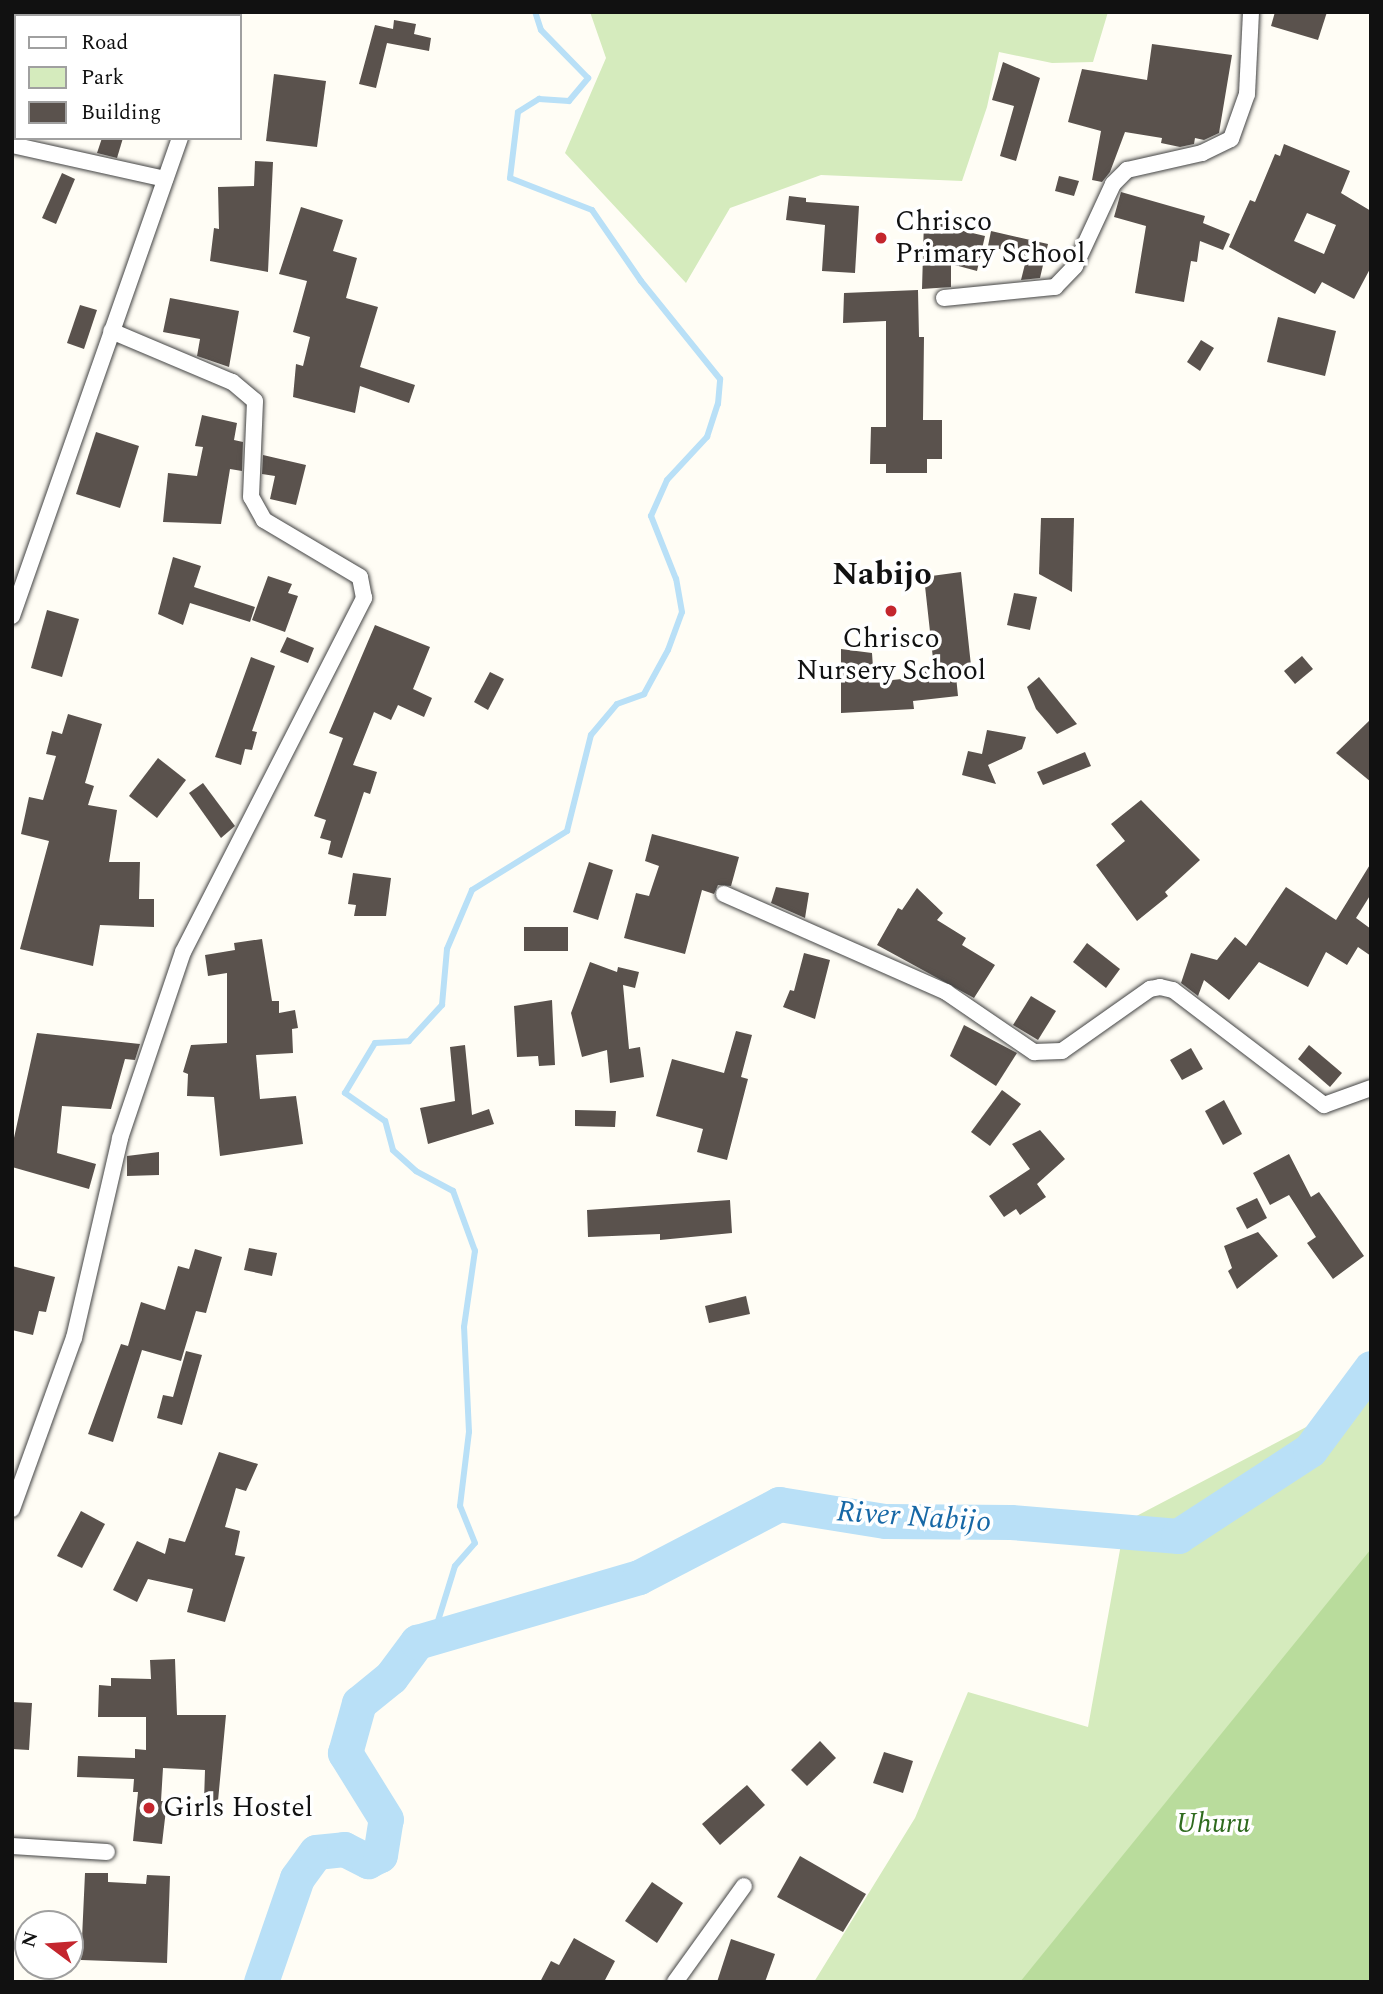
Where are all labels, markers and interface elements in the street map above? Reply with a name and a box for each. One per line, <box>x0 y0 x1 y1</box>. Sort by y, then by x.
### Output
legend <box>14 14 242 140</box>
text: Road <box>81 27 128 59</box>
text: Park <box>81 62 124 94</box>
text: Building <box>81 97 161 129</box>
place label: Chrisco Primary School <box>895 205 1085 271</box>
marker: Chrisco Primary School <box>873 230 889 246</box>
district label: Nabijo <box>832 556 932 594</box>
marker: Chrisco Nursery School <box>883 603 899 619</box>
place label: Chrisco Nursery School <box>796 622 986 688</box>
water label: River Nabijo <box>835 1494 993 1540</box>
place label: Girls Hostel <box>163 1791 313 1825</box>
marker: Girls Hostel <box>141 1800 157 1816</box>
park label: Uhuru <box>1176 1807 1250 1841</box>
north arrow <box>14 1910 84 1980</box>
text: N <box>14 1928 46 1951</box>

